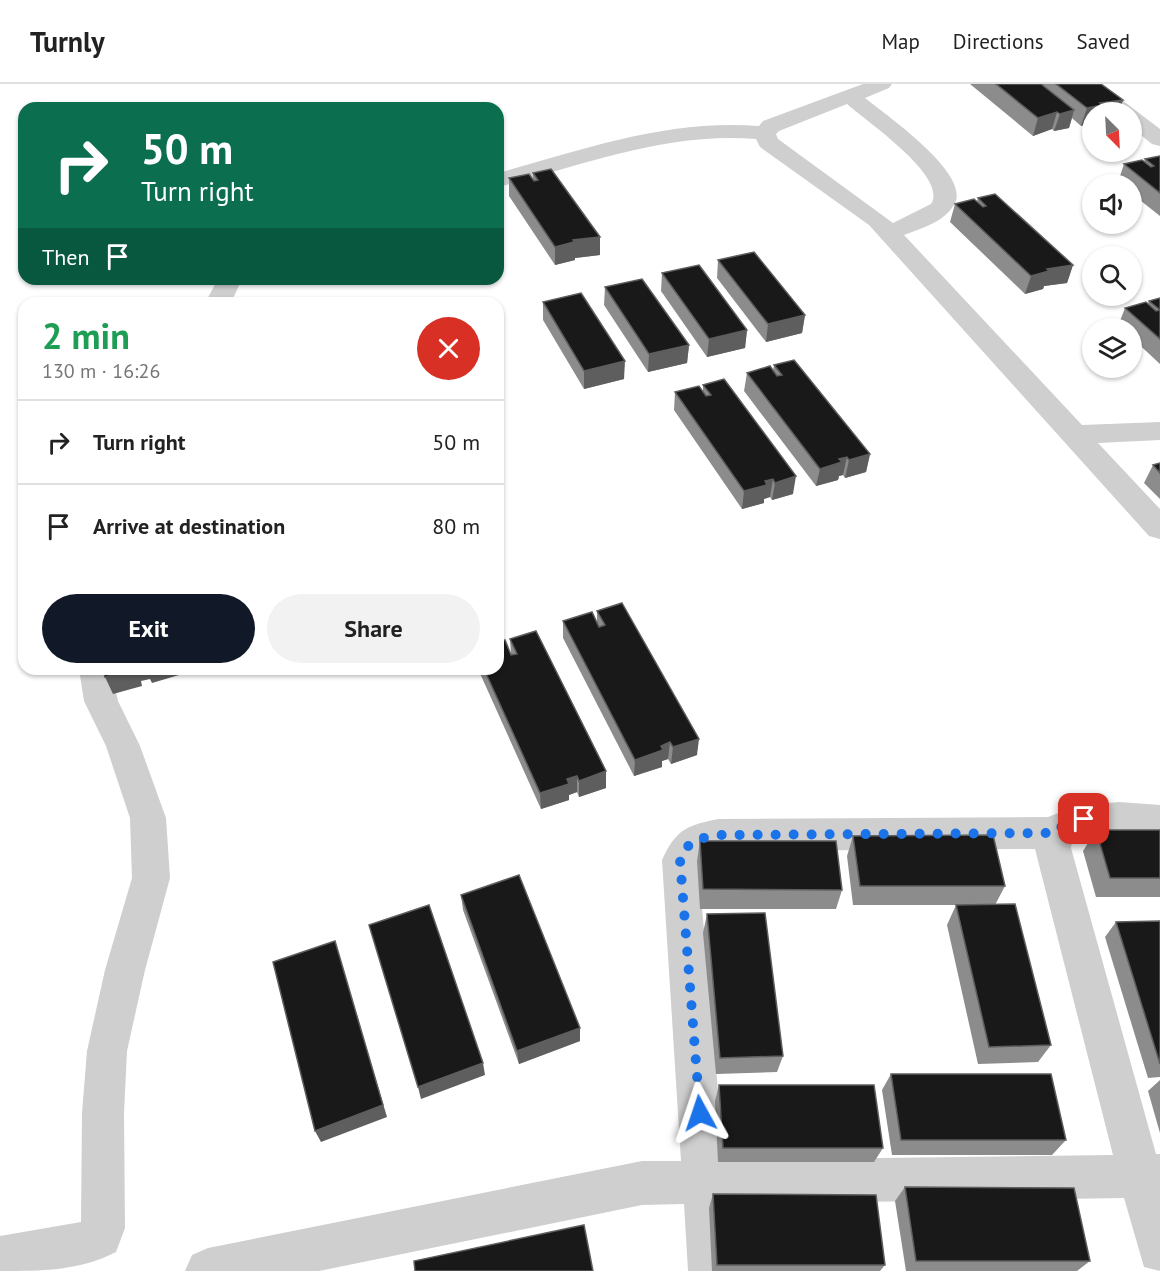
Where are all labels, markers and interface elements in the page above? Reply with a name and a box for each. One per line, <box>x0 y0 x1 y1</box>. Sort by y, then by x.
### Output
text: Turnly <box>30 23 105 60</box>
text: Map <box>881 28 920 55</box>
text: Directions <box>953 28 1044 55</box>
text: Saved <box>1077 28 1130 55</box>
north arrow <box>1082 102 1142 162</box>
map controls <box>1082 102 1142 378</box>
text: 50 m <box>141 121 233 176</box>
icon: right <box>42 126 120 204</box>
text: Turn right <box>141 174 254 208</box>
button: sound <box>1082 174 1142 234</box>
icon: arrive <box>101 240 134 273</box>
text: Then <box>42 243 89 271</box>
button: search <box>1082 246 1142 306</box>
text: 2 min <box>42 312 130 359</box>
button: close <box>417 317 480 380</box>
button: layers <box>1082 318 1142 378</box>
text: 130 m · 16:26 <box>42 358 160 384</box>
icon: right <box>42 426 75 459</box>
text: Turn right <box>93 428 185 456</box>
text: 50 m <box>432 428 480 456</box>
icon: arrive <box>42 510 75 543</box>
text: Arrive at destination <box>93 512 285 540</box>
text: 80 m <box>432 512 480 540</box>
button: Exit <box>42 594 255 663</box>
button: Share <box>267 594 480 663</box>
pin <box>1058 793 1109 844</box>
icon: arrive <box>1067 802 1100 835</box>
position arrow <box>668 1081 732 1145</box>

